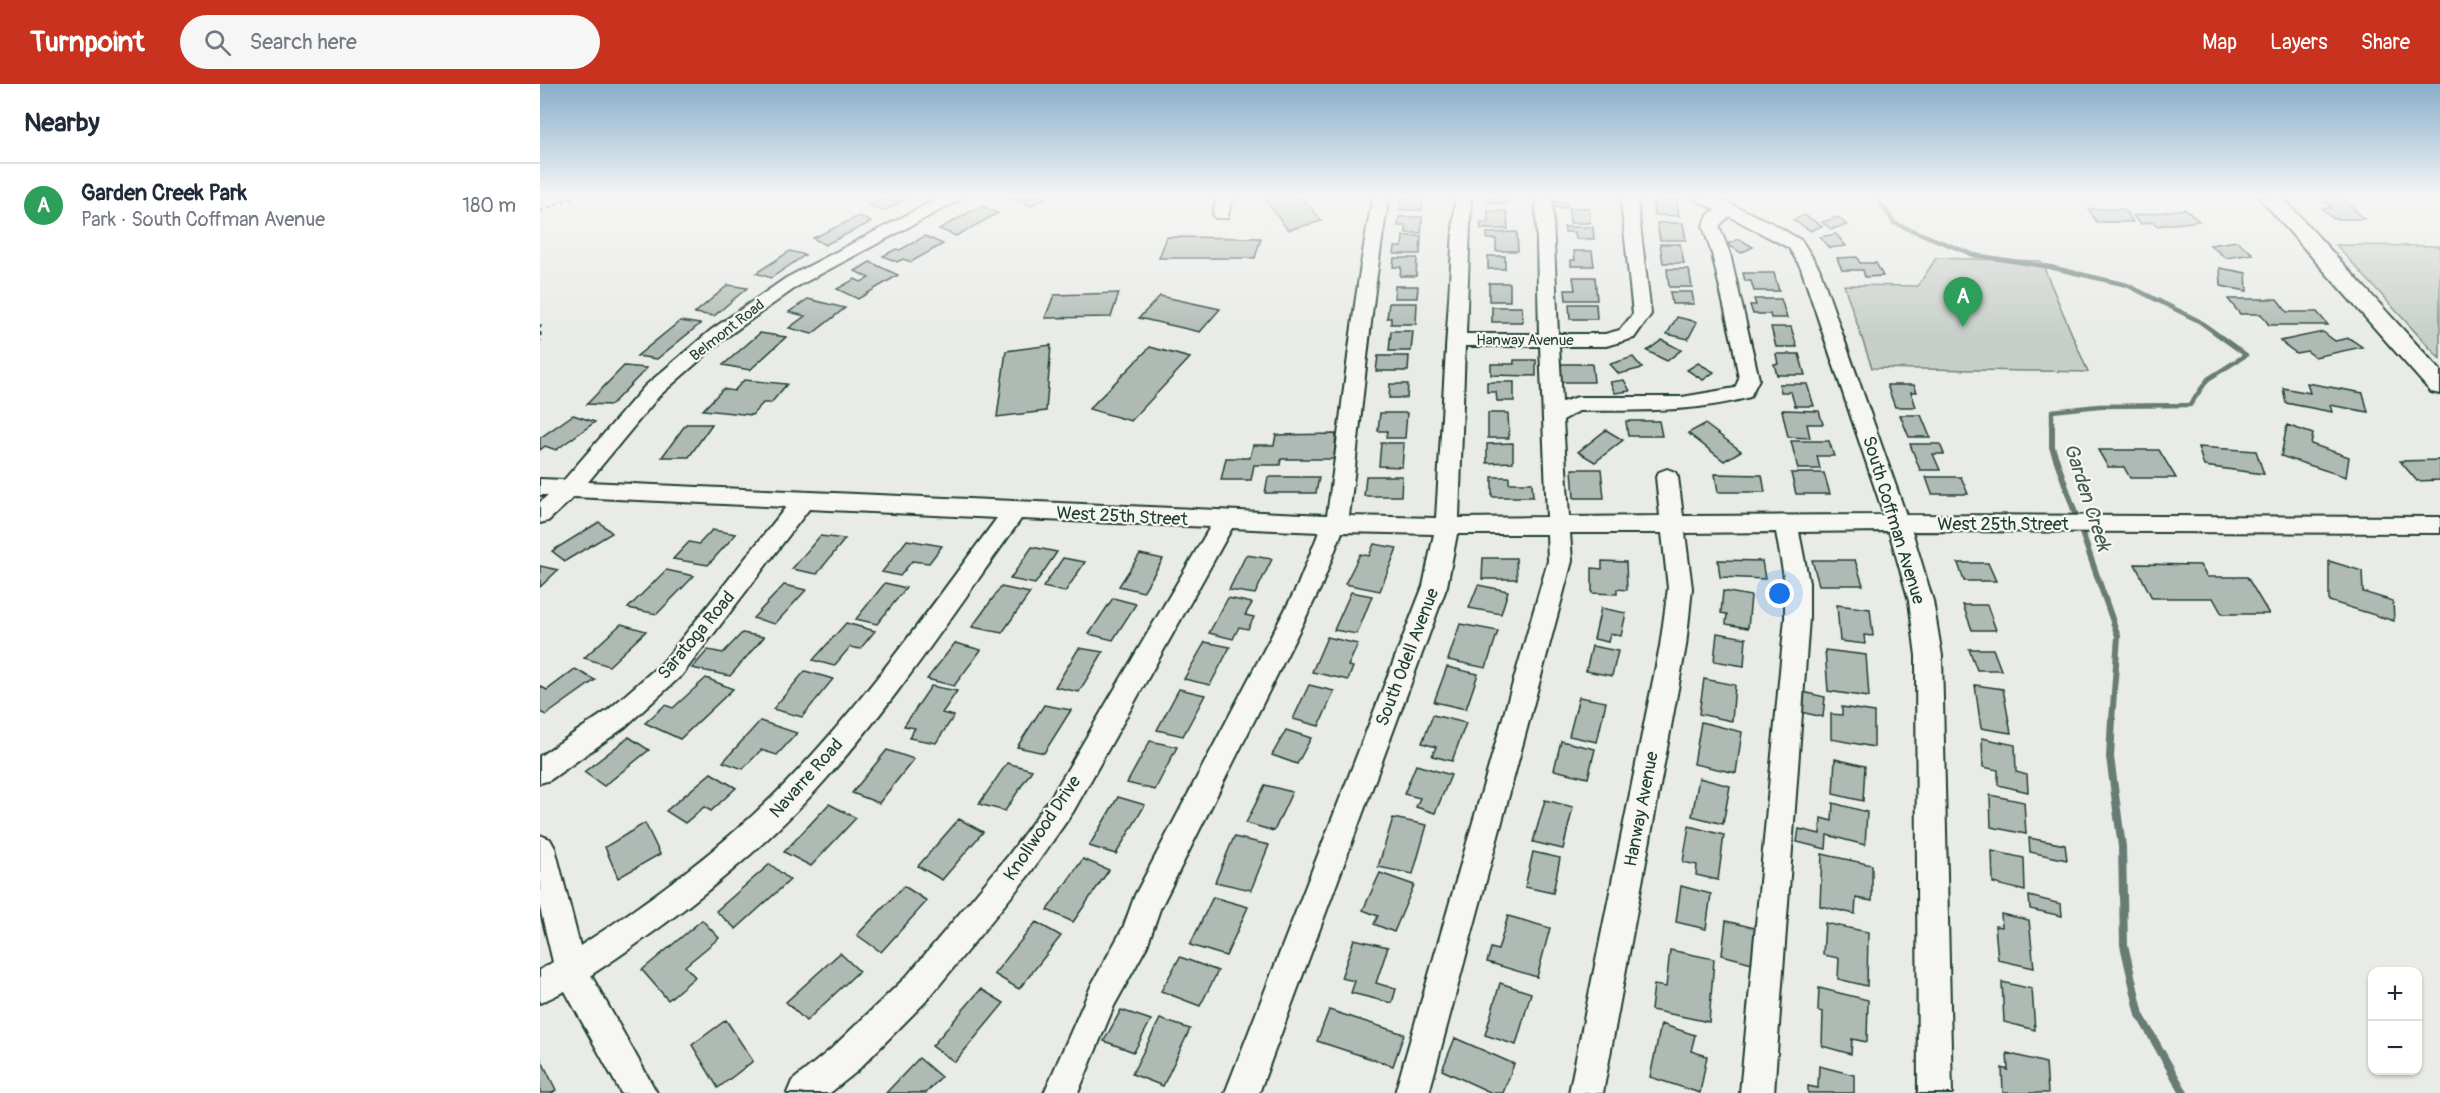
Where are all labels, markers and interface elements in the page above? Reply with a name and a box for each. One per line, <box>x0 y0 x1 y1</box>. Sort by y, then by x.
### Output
search box <box>180 15 600 69</box>
text: Turnpoint <box>30 25 144 60</box>
icon: search <box>201 26 234 59</box>
text: Search here <box>249 28 357 56</box>
text: Map <box>2202 29 2237 56</box>
text: Layers <box>2270 29 2328 56</box>
text: Share <box>2361 29 2410 56</box>
text: Nearby <box>24 107 100 139</box>
text: Garden Creek Park <box>81 179 247 207</box>
text: A <box>37 193 50 218</box>
text: 180 m <box>462 193 516 218</box>
text: Park · South Coffman Avenue <box>81 207 325 232</box>
pin: A <box>1944 278 1982 327</box>
street label: Belmont Road <box>686 295 768 365</box>
street label: Hanway Avenue <box>1476 331 1574 350</box>
street label: South Coffman Avenue <box>1857 433 1930 607</box>
water label: Garden Creek <box>2058 440 2117 556</box>
street label: West 25th Street <box>1056 502 1189 531</box>
street label: West 25th Street <box>1937 513 2070 536</box>
your location <box>1765 579 1794 608</box>
street label: South Odell Avenue <box>1371 585 1444 729</box>
street label: Saratoga Road <box>653 586 740 684</box>
street label: Navarre Road <box>765 734 848 823</box>
street label: Hanway Avenue <box>1619 749 1664 869</box>
street label: Knollwood Drive <box>999 771 1086 885</box>
map controls <box>2368 967 2422 1075</box>
button: + <box>2368 967 2422 1021</box>
button: − <box>2368 1021 2422 1075</box>

